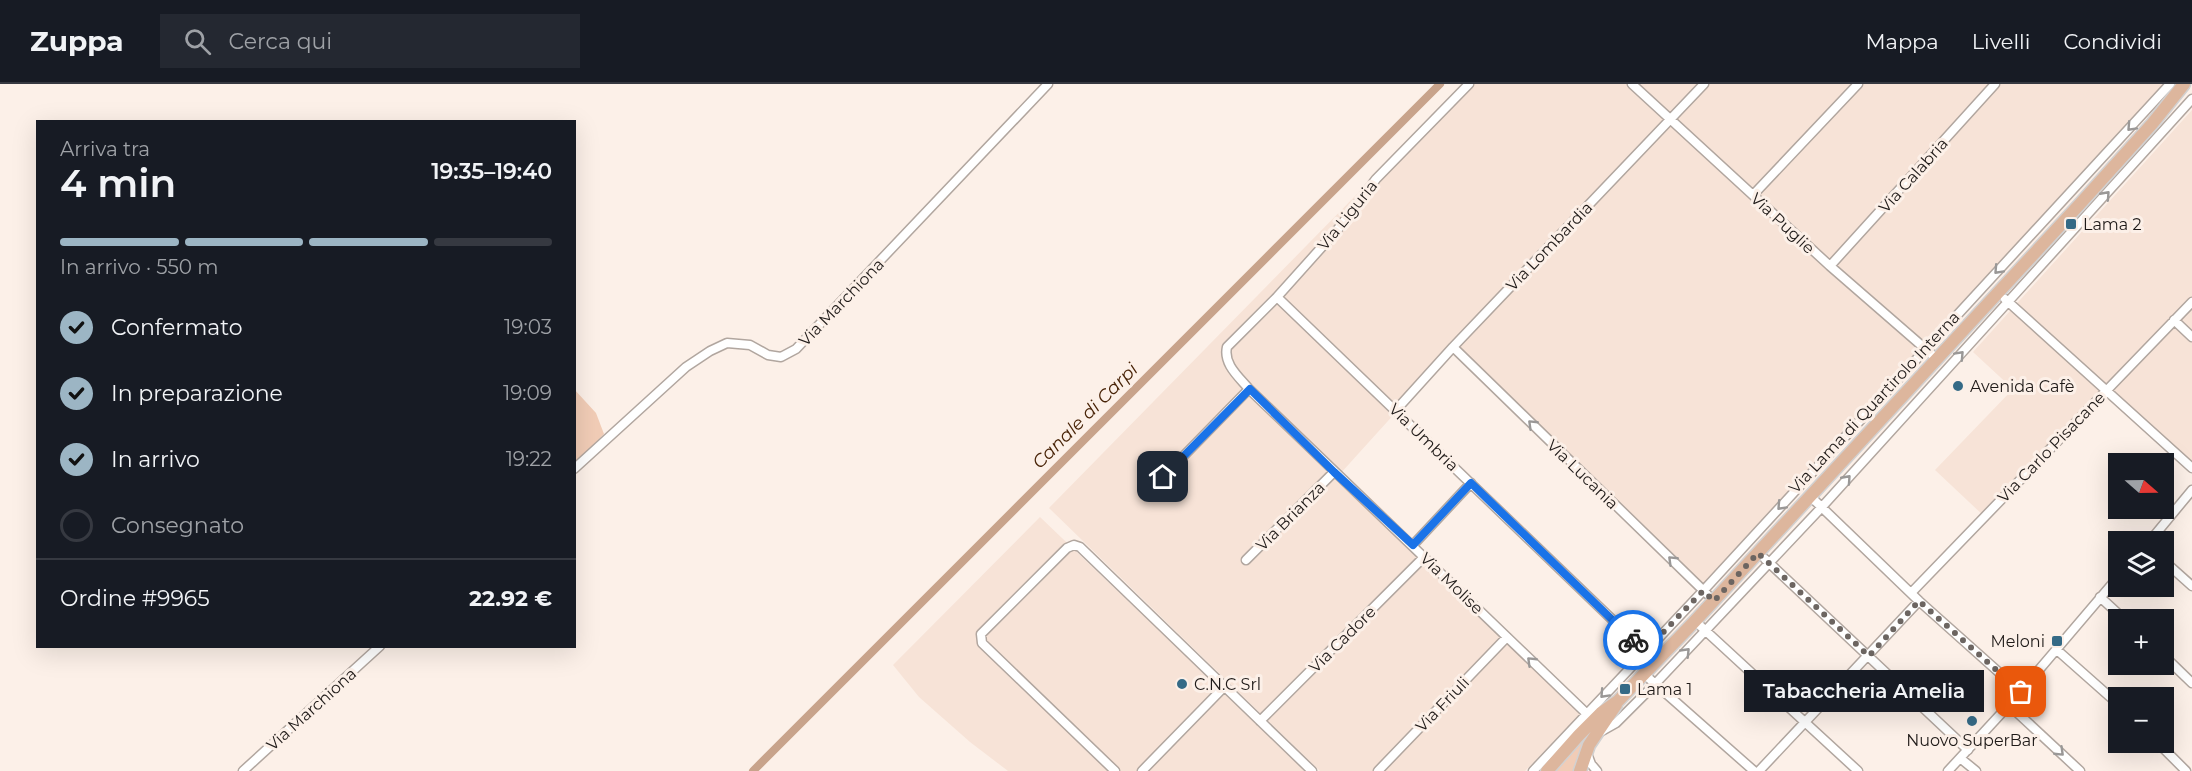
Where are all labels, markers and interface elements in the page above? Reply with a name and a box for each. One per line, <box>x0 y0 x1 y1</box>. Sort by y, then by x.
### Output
search box <box>160 14 580 68</box>
text: Zuppa <box>30 24 124 58</box>
icon: search <box>181 25 214 58</box>
text: Cerca qui <box>229 28 332 55</box>
text: Mappa <box>1865 29 1939 54</box>
text: Livelli <box>1972 29 2030 54</box>
text: Condividi <box>2063 29 2162 54</box>
one-way arrow <box>2127 120 2138 131</box>
street label: Via Calabria <box>1875 134 1952 217</box>
text: Arriva tra <box>60 137 150 161</box>
text: 19:35–19:40 <box>431 158 552 185</box>
text: 4 min <box>60 159 176 207</box>
street label: Via Liguria <box>1313 177 1381 254</box>
street label: Via Puglie <box>1747 189 1819 258</box>
one-way arrow <box>2099 191 2110 202</box>
street label: Via Lombardia <box>1502 198 1597 295</box>
place label: Lama 2 <box>2083 215 2142 234</box>
marker: Lama 2 <box>2064 217 2078 231</box>
text: In arrivo · 550 m <box>60 255 219 279</box>
street label: Via Marchiona <box>795 255 888 350</box>
one-way arrow <box>1994 263 2005 274</box>
street label: Via Lama di Quartirolo Interna <box>1785 308 1964 497</box>
icon: check <box>60 311 93 344</box>
text: Confermato <box>111 314 243 341</box>
text: 19:03 <box>504 315 552 339</box>
one-way arrow <box>1953 351 1964 361</box>
water label: Canale di Carpi <box>1028 359 1142 473</box>
icon: check <box>60 377 93 410</box>
place label: Avenida Cafè <box>1970 377 2074 396</box>
marker: Avenida Cafè <box>1951 379 1965 393</box>
text: In preparazione <box>111 380 283 407</box>
text: 19:09 <box>503 381 552 405</box>
street label: Via Carlo Pisacane <box>1994 388 2109 507</box>
street label: Via Umbria <box>1385 399 1462 475</box>
one-way arrow <box>1528 420 1538 431</box>
street label: Via Lucania <box>1543 436 1622 513</box>
icon: check <box>60 443 93 476</box>
text: In arrivo <box>111 446 200 473</box>
text: 19:22 <box>506 447 552 471</box>
pin <box>1137 451 1188 502</box>
north arrow <box>2108 453 2174 519</box>
map controls <box>2108 453 2174 753</box>
icon: home <box>1146 460 1179 493</box>
one-way arrow <box>1840 475 1851 486</box>
street label: Via Brianza <box>1252 478 1329 555</box>
one-way arrow <box>1777 500 1788 510</box>
text: Consegnato <box>111 512 244 539</box>
button: layers <box>2108 531 2174 597</box>
street label: Via Molise <box>1416 549 1487 618</box>
one-way arrow <box>1668 556 1678 567</box>
text: Ordine #9965 <box>60 585 210 612</box>
text: 22.92 € <box>469 585 552 612</box>
street label: Via Cadore <box>1305 602 1380 677</box>
button: + <box>2108 609 2174 675</box>
courier <box>1603 610 1663 670</box>
icon: bike <box>1617 624 1650 657</box>
place label: Meloni <box>1991 632 2045 651</box>
marker: Meloni <box>2050 634 2064 648</box>
one-way arrow <box>1678 649 1689 660</box>
one-way arrow <box>1528 657 1539 668</box>
street label: Via Marchiona <box>263 664 360 755</box>
pin <box>1995 666 2046 717</box>
callout: Tabaccheria Amelia <box>1745 671 1985 713</box>
street label: Via Friuli <box>1412 673 1473 736</box>
place label: C.N.C Srl <box>1194 675 1261 694</box>
icon: bag <box>2004 675 2037 708</box>
marker: C.N.C Srl <box>1175 677 1189 691</box>
text: Tabaccheria Amelia <box>1763 679 1965 703</box>
place label: Lama 1 <box>1637 680 1692 699</box>
marker: Lama 1 <box>1618 682 1632 696</box>
button: − <box>2108 687 2174 753</box>
one-way arrow <box>1600 688 1611 698</box>
marker: Nuovo SuperBar <box>1965 714 1979 728</box>
place label: Nuovo SuperBar <box>1906 731 2038 750</box>
one-way arrow <box>2053 745 2064 756</box>

